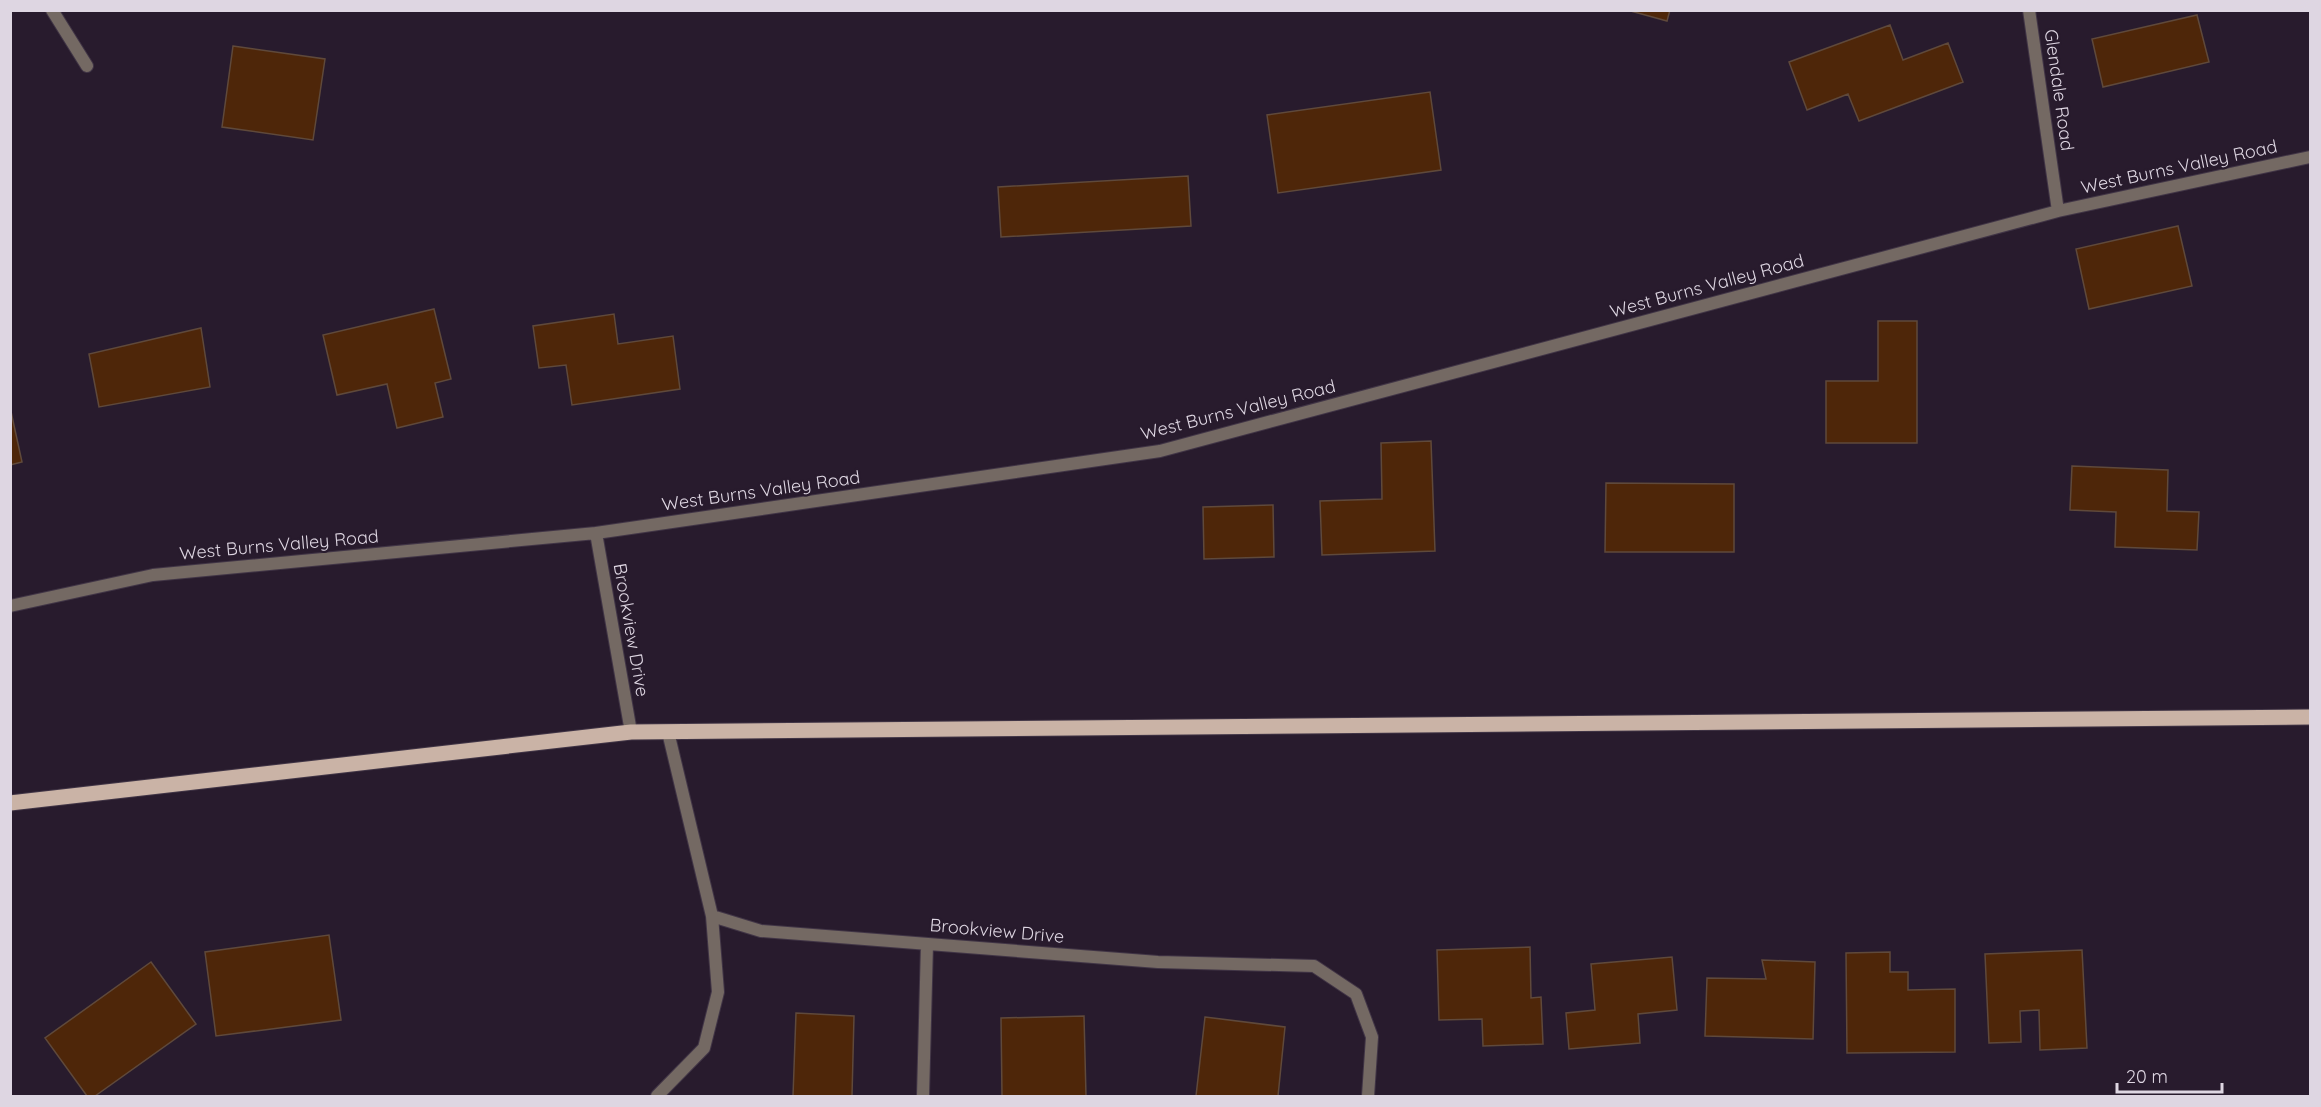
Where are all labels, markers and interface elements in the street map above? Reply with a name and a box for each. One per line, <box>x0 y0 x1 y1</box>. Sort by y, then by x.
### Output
street label: Glendale Road <box>2040 28 2079 152</box>
street label: West Burns Valley Road <box>2079 134 2279 199</box>
street label: West Burns Valley Road <box>1607 249 1806 323</box>
street label: West Burns Valley Road <box>1138 374 1338 445</box>
street label: West Burns Valley Road <box>660 465 862 516</box>
street label: West Burns Valley Road <box>178 524 380 565</box>
street label: Brookview Drive <box>608 561 655 698</box>
street label: Brookview Drive <box>929 913 1065 948</box>
scale bar <box>2117 1056 2222 1094</box>
text: 20 m <box>2126 1065 2168 1088</box>

